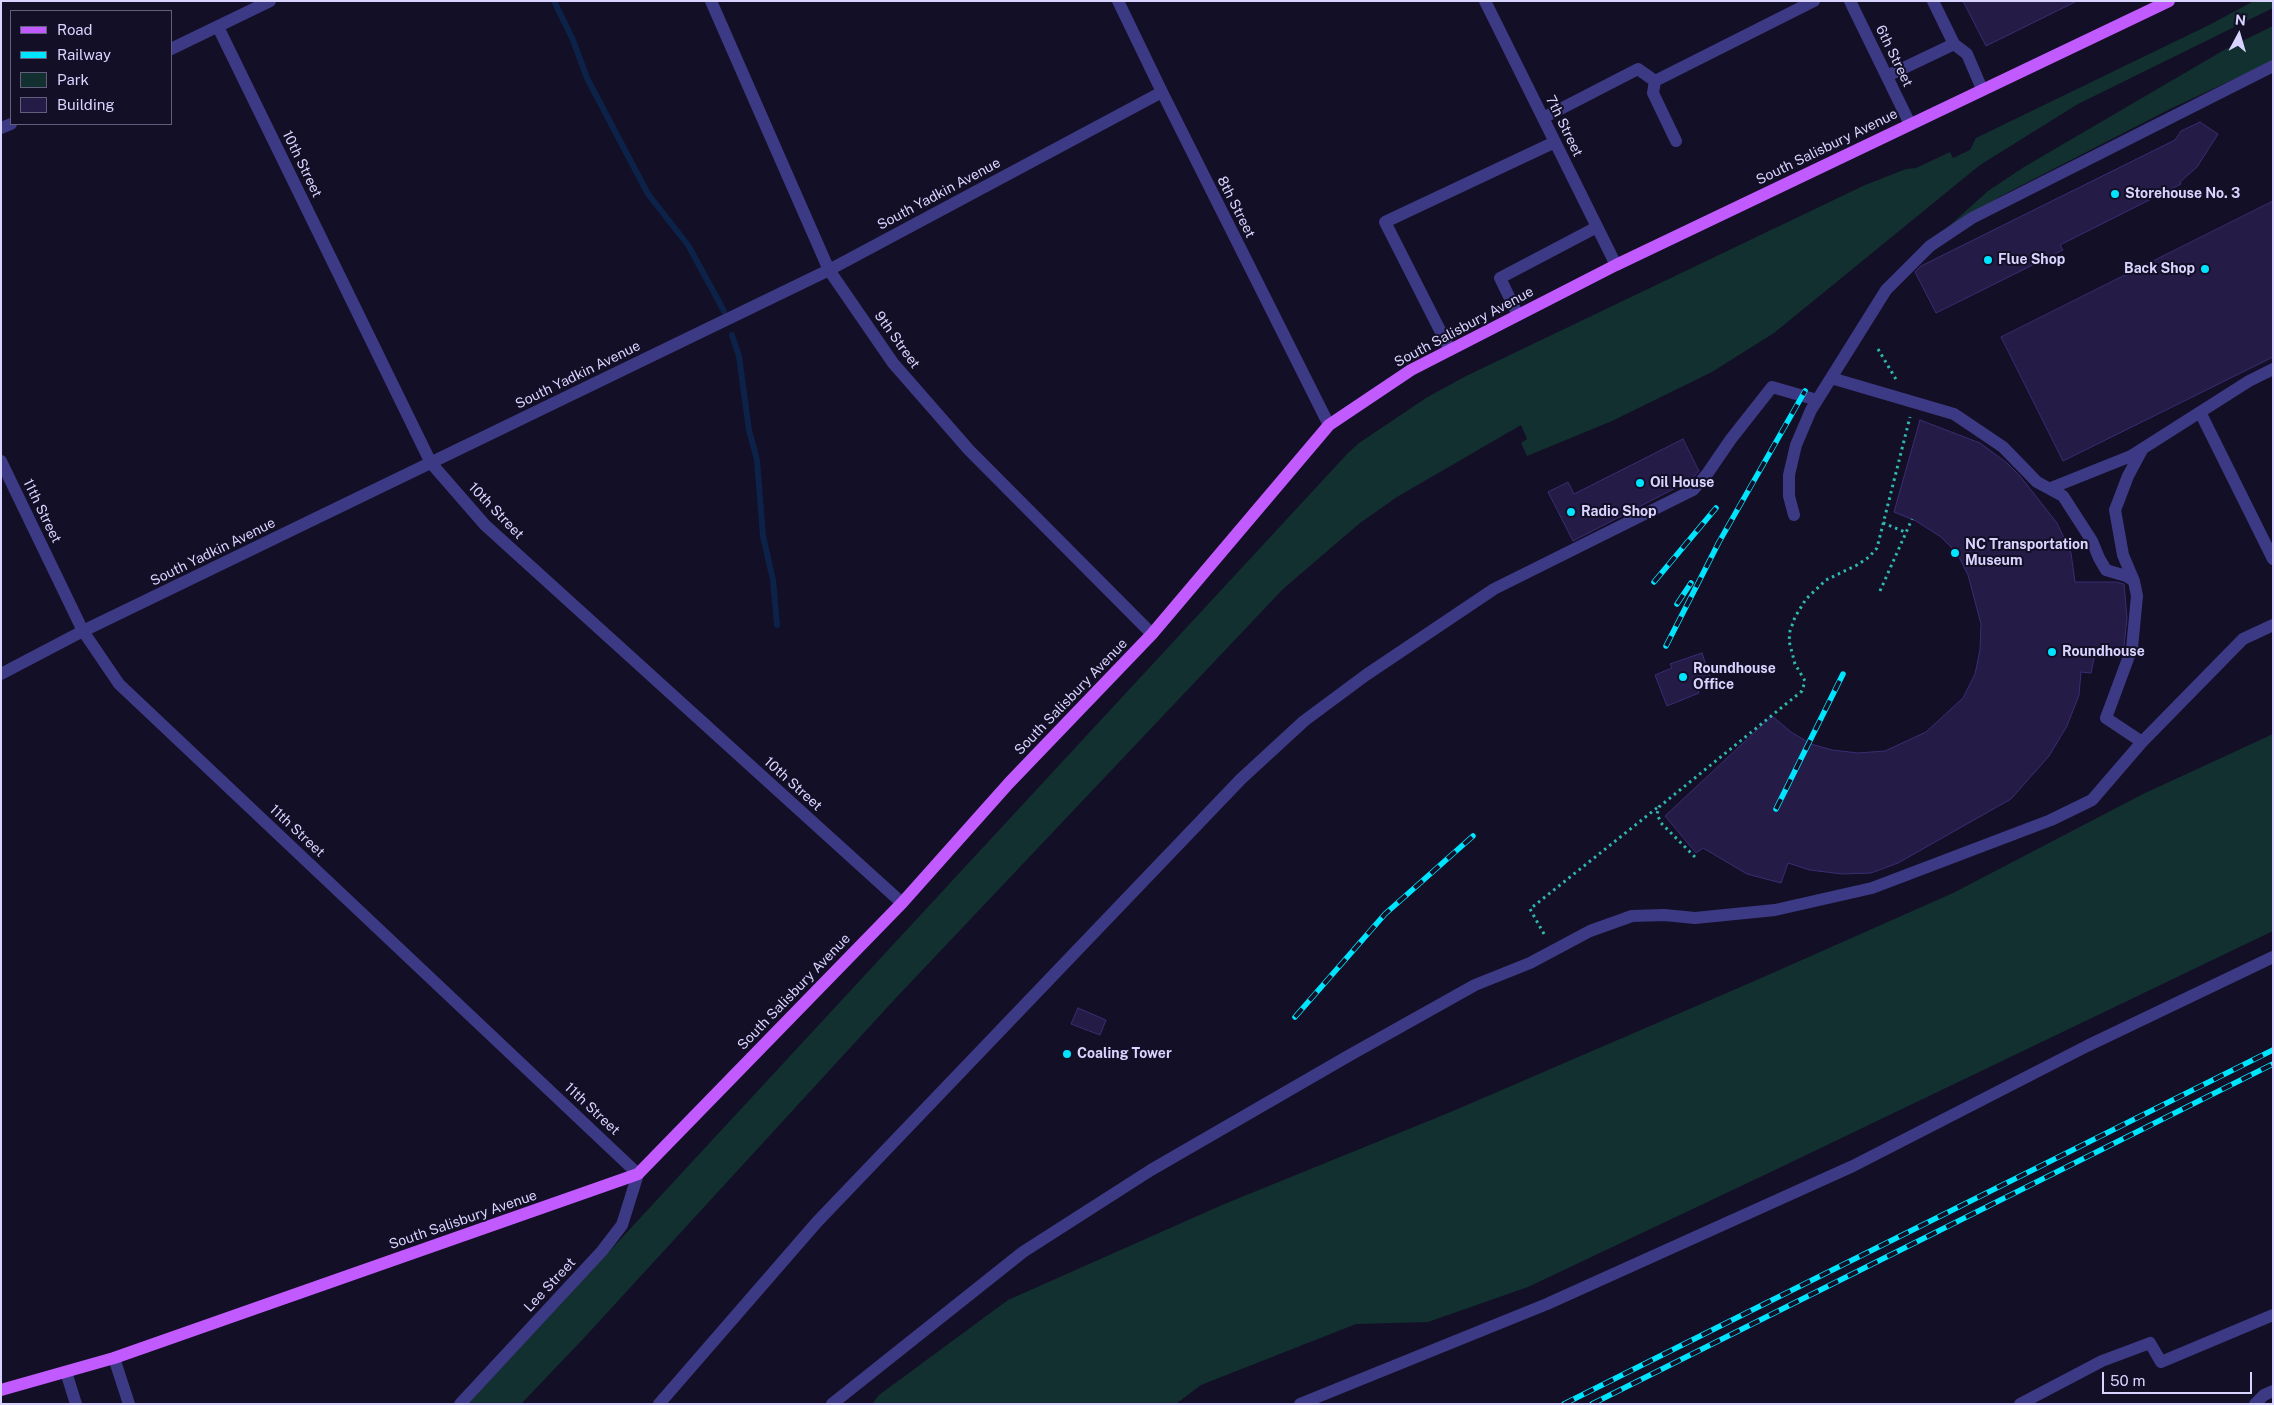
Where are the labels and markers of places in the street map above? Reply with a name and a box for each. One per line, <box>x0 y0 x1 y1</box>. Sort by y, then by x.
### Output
place label: Storehouse No. 3 <box>2125 186 2240 202</box>
marker: Storehouse No. 3 <box>2109 188 2121 200</box>
place label: Flue Shop <box>1998 252 2065 268</box>
marker: Flue Shop <box>1982 254 1994 266</box>
place label: Back Shop <box>2124 261 2195 277</box>
marker: Back Shop <box>2199 263 2211 275</box>
place label: Oil House <box>1650 475 1714 491</box>
marker: Oil House <box>1634 477 1646 489</box>
place label: Radio Shop <box>1581 504 1657 520</box>
marker: Radio Shop <box>1565 506 1577 518</box>
place label: NC Transportation Museum <box>1965 537 2088 570</box>
marker: NC Transportation Museum <box>1949 547 1961 559</box>
place label: Roundhouse <box>2062 644 2145 660</box>
marker: Roundhouse <box>2046 646 2058 658</box>
place label: Roundhouse Office <box>1693 661 1776 694</box>
marker: Roundhouse Office <box>1677 671 1689 683</box>
place label: Coaling Tower <box>1077 1046 1172 1062</box>
marker: Coaling Tower <box>1061 1048 1073 1060</box>

